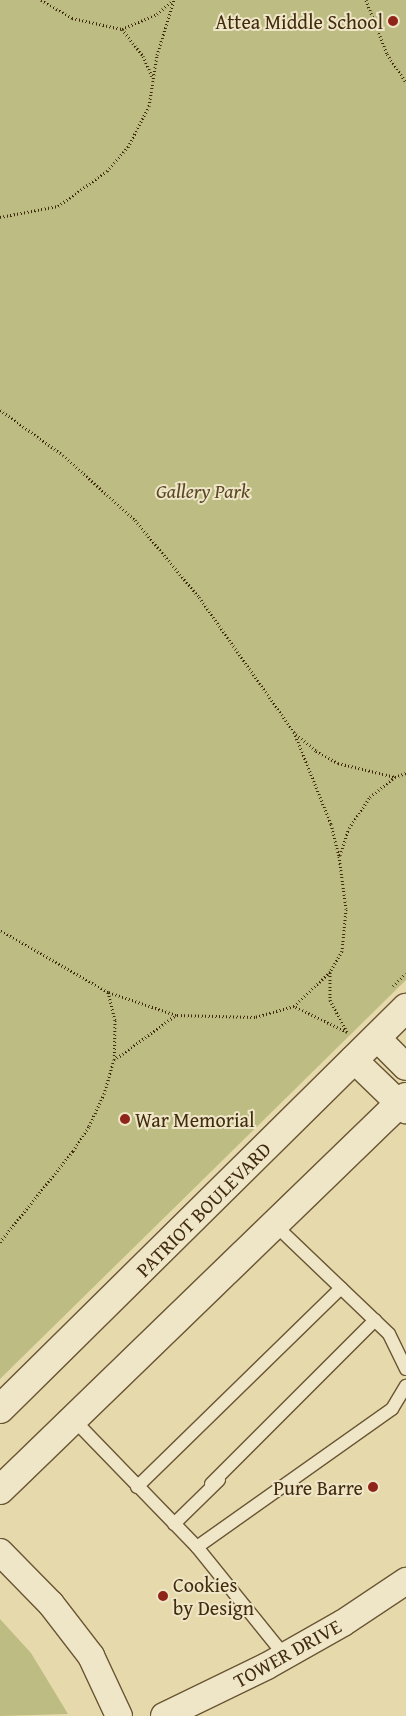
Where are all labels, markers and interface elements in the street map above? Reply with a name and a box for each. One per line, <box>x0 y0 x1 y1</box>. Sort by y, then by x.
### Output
place label: Attea Middle School <box>215 9 383 33</box>
marker: Attea Middle School <box>387 15 399 27</box>
park label: Gallery Park <box>156 478 250 502</box>
place label: War Memorial <box>135 1107 255 1131</box>
marker: War Memorial <box>119 1113 131 1125</box>
street label: PATRIOT BOULEVARD <box>131 1137 275 1281</box>
place label: Pure Barre <box>273 1475 363 1499</box>
marker: Pure Barre <box>367 1481 379 1493</box>
place label: Cookies by Design <box>173 1572 254 1619</box>
marker: Cookies by Design <box>157 1590 169 1602</box>
street label: TOWER DRIVE <box>229 1614 345 1692</box>

